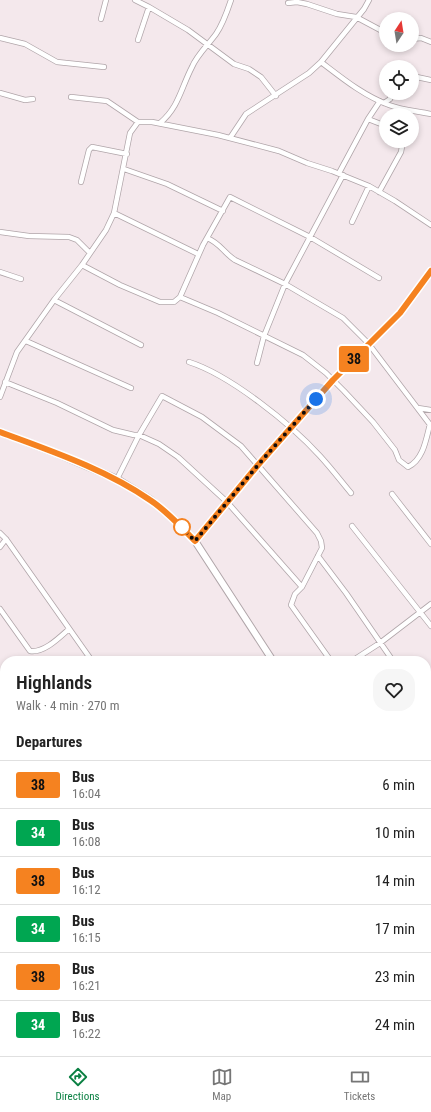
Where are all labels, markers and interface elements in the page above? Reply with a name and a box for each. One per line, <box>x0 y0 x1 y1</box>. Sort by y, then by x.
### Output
north arrow <box>379 12 419 52</box>
map controls <box>379 12 419 148</box>
button: locate <box>379 60 419 100</box>
button: layers <box>379 108 419 148</box>
line badge: 38 <box>336 346 372 372</box>
text: 38 <box>347 351 361 367</box>
your location <box>306 389 326 409</box>
unlabelled marker <box>173 518 191 536</box>
button: heart <box>373 669 415 711</box>
text: Highlands <box>16 671 92 694</box>
text: Walk · 4 min · 270 m <box>16 698 120 713</box>
text: Departures <box>16 733 82 751</box>
text: Bus <box>72 768 95 786</box>
text: 6 min <box>382 776 415 794</box>
text: 38 <box>31 777 45 793</box>
text: 16:04 <box>72 786 101 801</box>
text: Bus <box>72 816 95 834</box>
text: 10 min <box>375 824 415 842</box>
text: 34 <box>31 825 45 841</box>
text: 16:08 <box>72 834 101 849</box>
text: Bus <box>72 864 95 882</box>
text: 14 min <box>375 872 415 890</box>
text: 38 <box>31 873 45 889</box>
text: 16:12 <box>72 882 101 897</box>
text: Bus <box>72 912 95 930</box>
text: 17 min <box>375 920 415 938</box>
text: 34 <box>31 921 45 937</box>
text: 16:15 <box>72 930 101 945</box>
text: Bus <box>72 960 95 978</box>
text: 23 min <box>375 968 415 986</box>
text: 38 <box>31 969 45 985</box>
text: 16:21 <box>72 978 101 993</box>
text: Bus <box>72 1008 95 1026</box>
text: 24 min <box>375 1016 415 1034</box>
text: 34 <box>31 1017 45 1033</box>
text: 16:22 <box>72 1026 101 1041</box>
tab: Directions <box>56 1066 100 1103</box>
tab: Map <box>211 1066 233 1103</box>
tab: Tickets <box>344 1066 375 1103</box>

